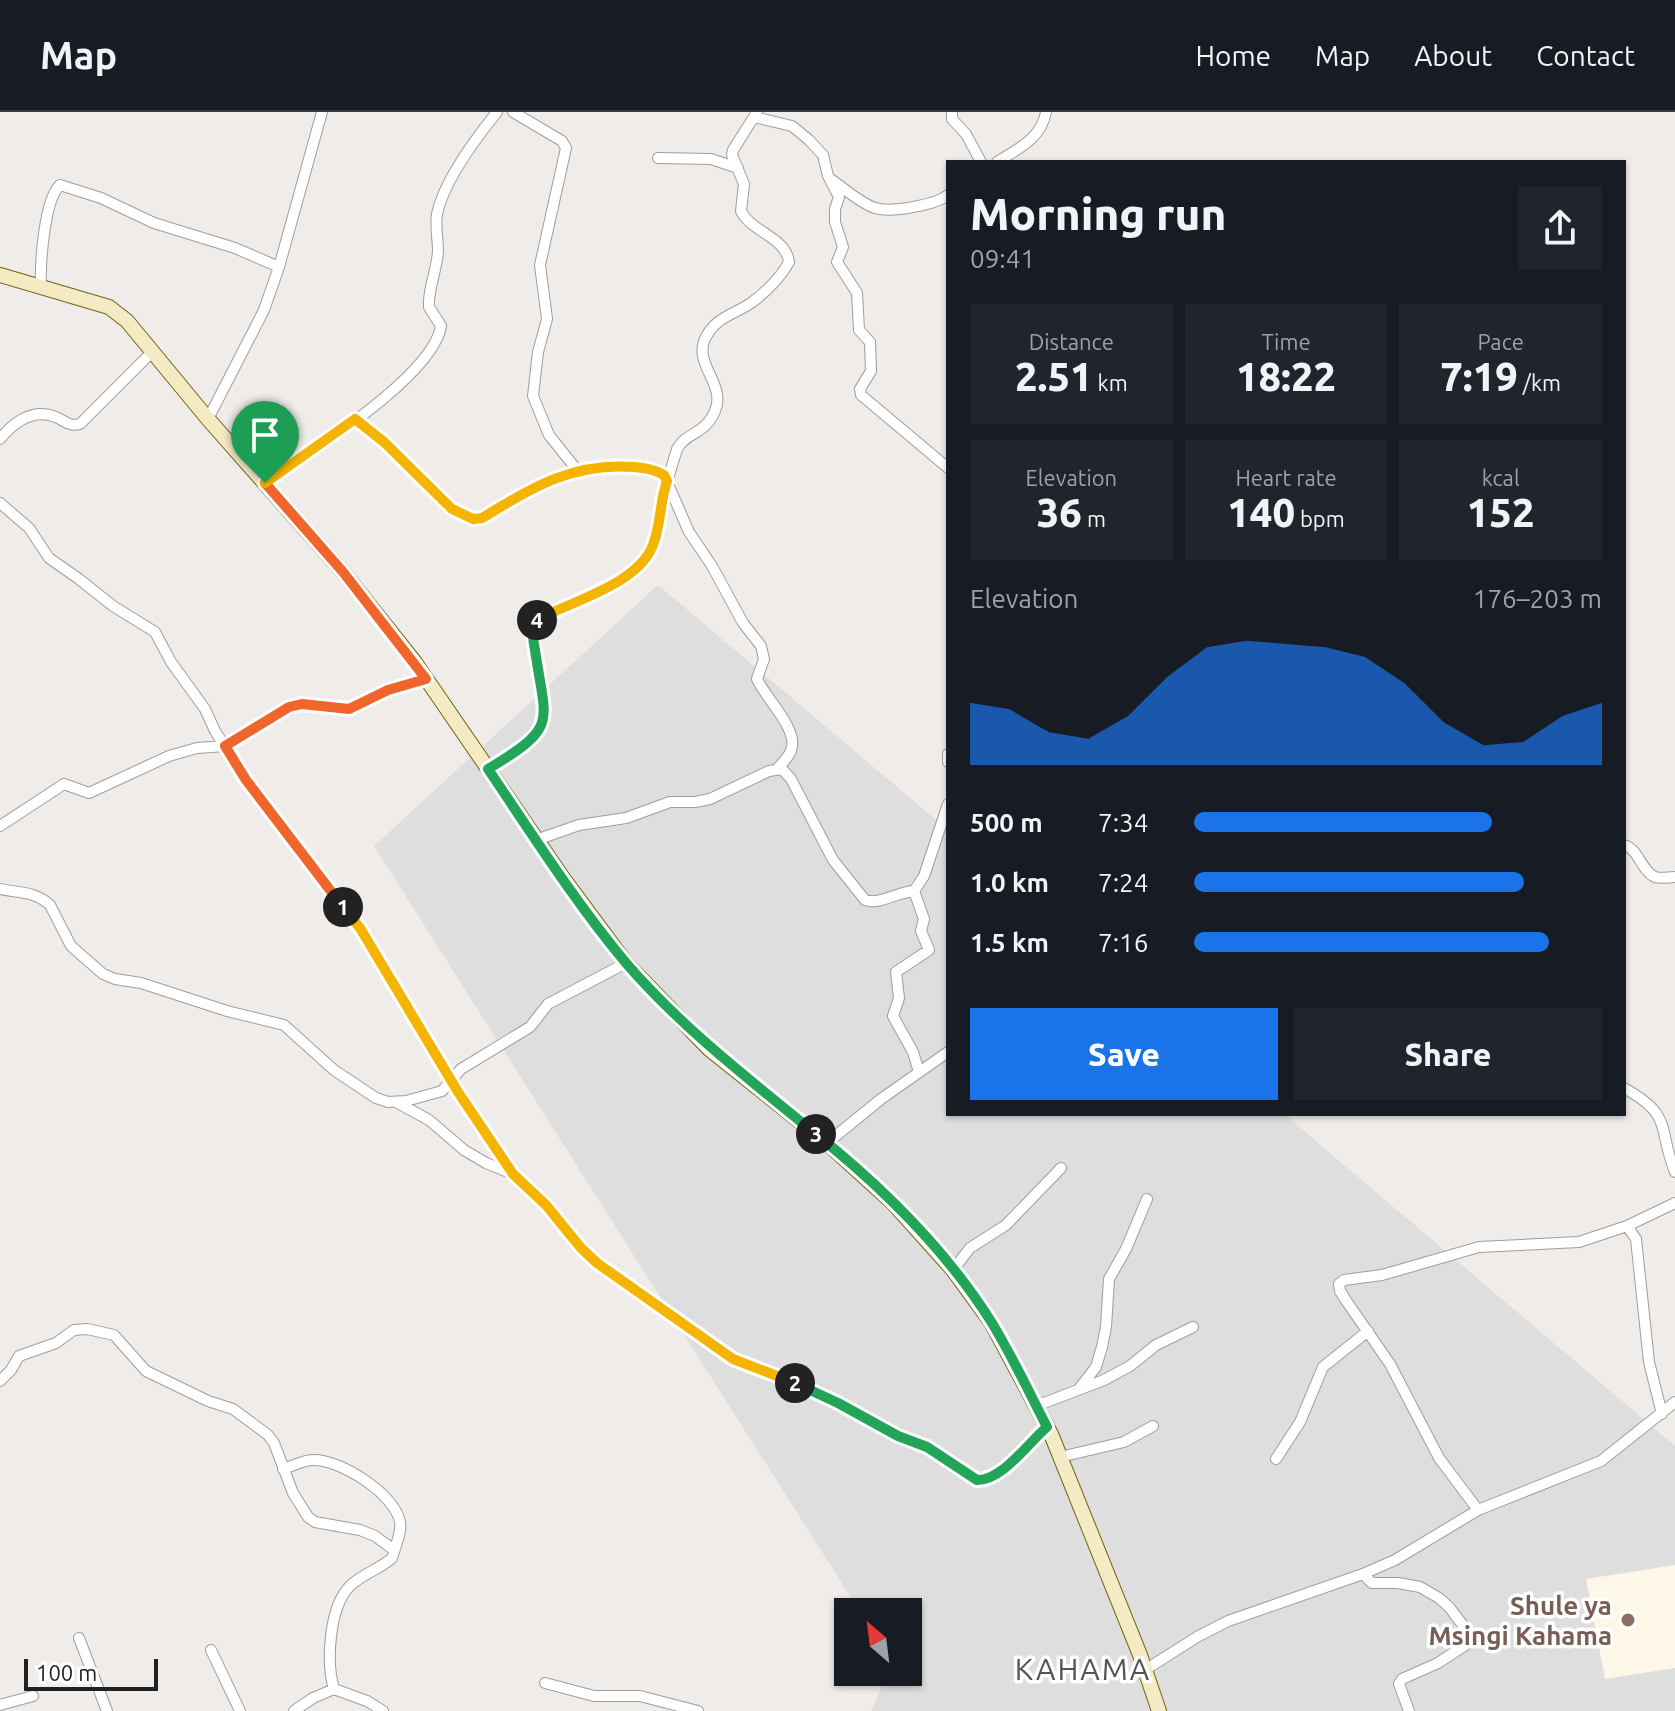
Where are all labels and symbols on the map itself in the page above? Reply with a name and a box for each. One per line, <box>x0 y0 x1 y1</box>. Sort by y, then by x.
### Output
pin <box>231 401 299 483</box>
pin: 4 <box>517 600 557 640</box>
pin: 1 <box>323 887 363 927</box>
pin: 3 <box>796 1114 836 1154</box>
pin: 2 <box>775 1363 815 1403</box>
place label: Shule ya Msingi Kahama <box>1428 1591 1612 1650</box>
north arrow <box>834 1598 922 1686</box>
marker: Shule ya Msingi Kahama <box>1619 1611 1637 1629</box>
district label: KAHAMA <box>1015 1652 1151 1686</box>
scale bar <box>24 1655 158 1691</box>

